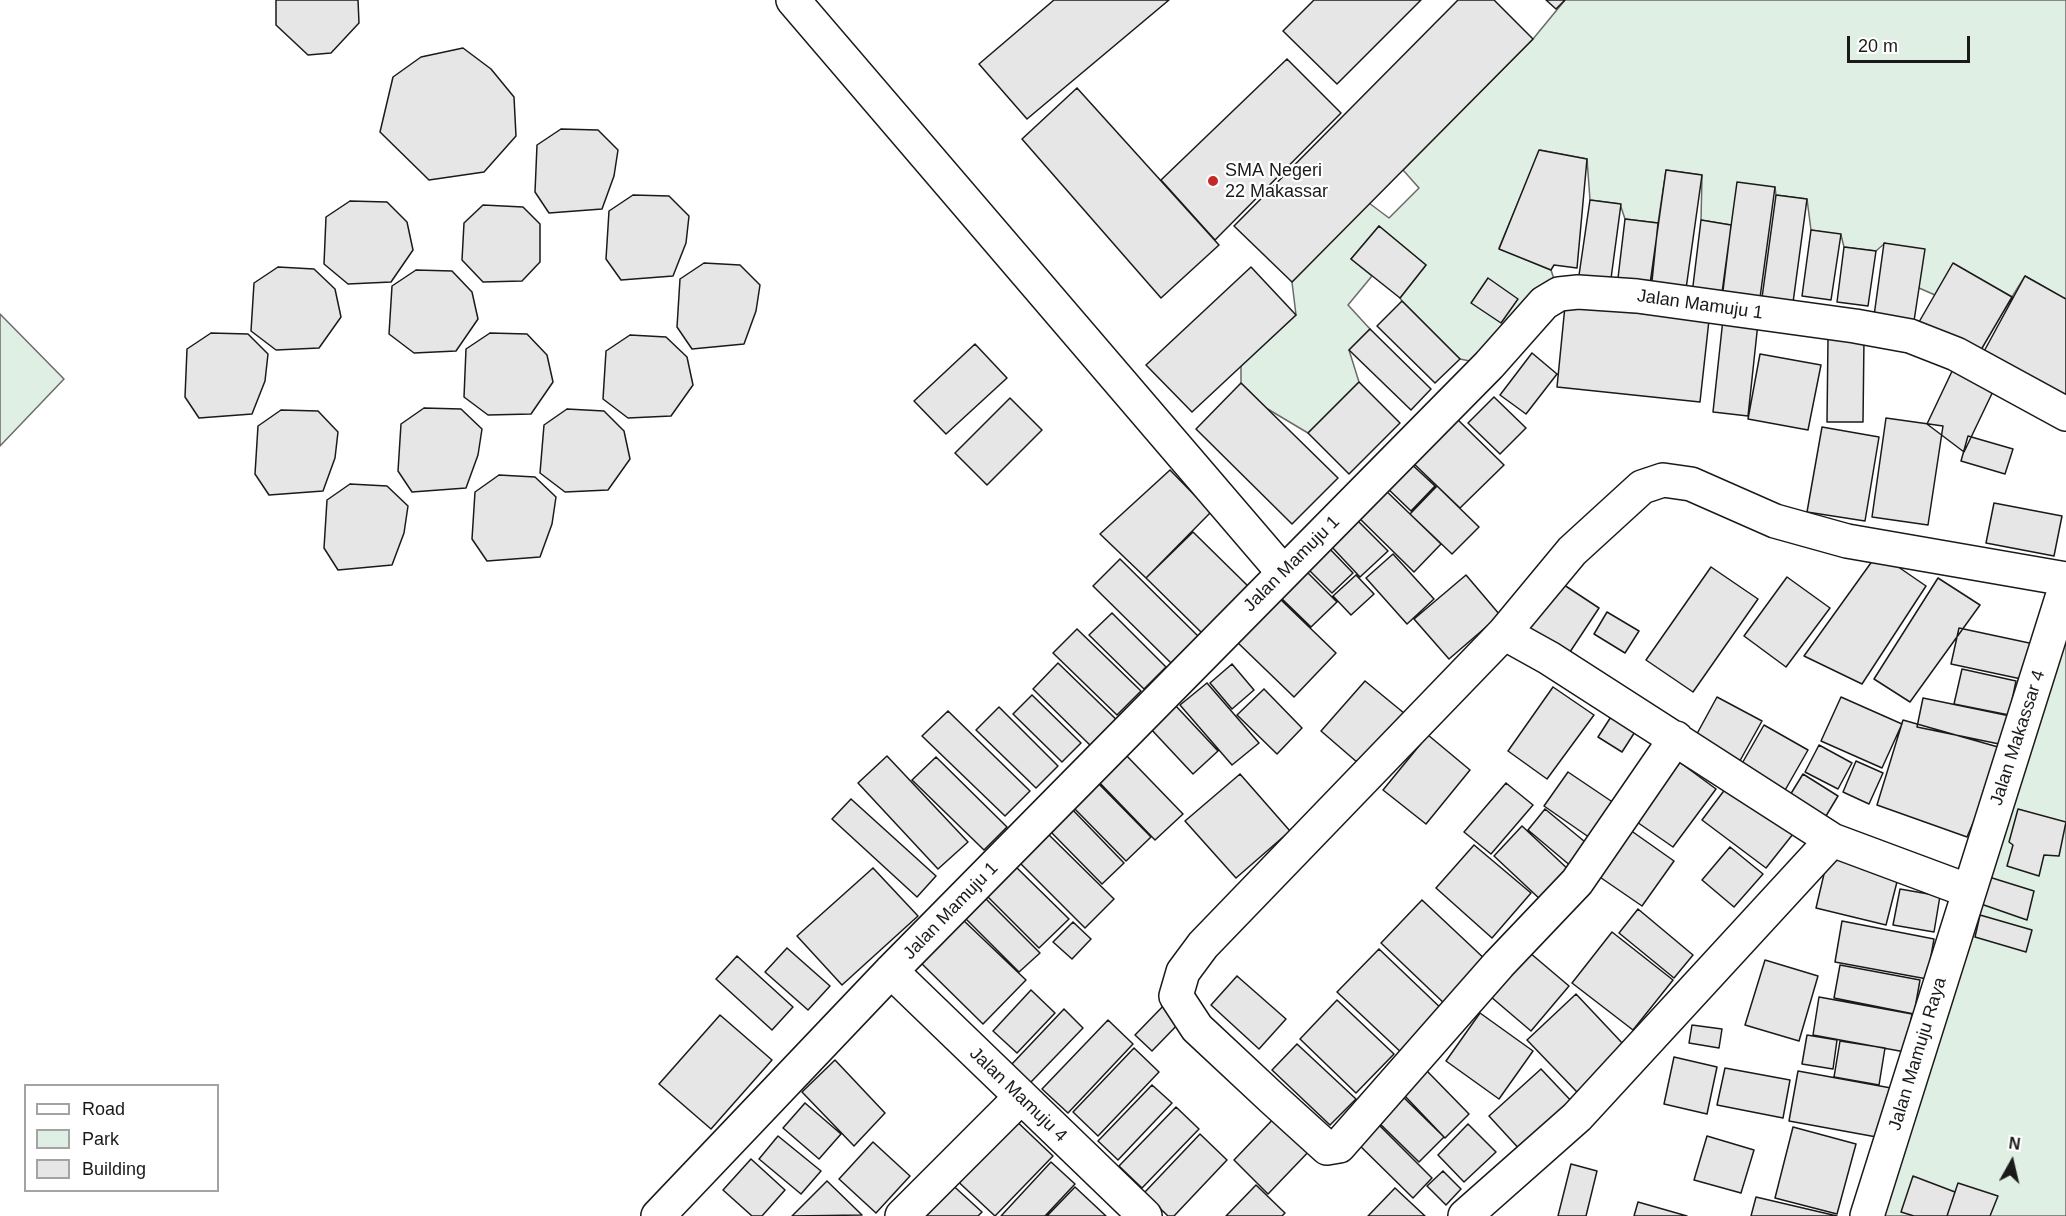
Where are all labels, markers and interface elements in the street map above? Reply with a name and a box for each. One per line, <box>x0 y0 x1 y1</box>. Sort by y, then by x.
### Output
scale bar <box>1850 24 1973 62</box>
text: 20 m <box>1858 36 1898 56</box>
place label: SMA Negeri 22 Makassar <box>1225 160 1328 202</box>
marker: SMA Negeri 22 Makassar <box>1206 174 1220 188</box>
street label: Jalan Mamuju 1 <box>1636 285 1764 325</box>
street label: Jalan Mamuju 1 <box>1239 511 1345 617</box>
street label: Jalan Makassar 4 <box>1986 668 2050 808</box>
street label: Jalan Mamuju 1 <box>899 858 1003 964</box>
street label: Jalan Mamuju Raya <box>1884 975 1952 1133</box>
street label: Jalan Mamuju 4 <box>965 1043 1071 1147</box>
legend <box>24 1084 219 1192</box>
text: Road <box>82 1099 125 1119</box>
text: Park <box>82 1129 119 1149</box>
north arrow <box>1982 1132 2042 1192</box>
text: N <box>2008 1134 2021 1153</box>
text: Building <box>82 1159 146 1179</box>

